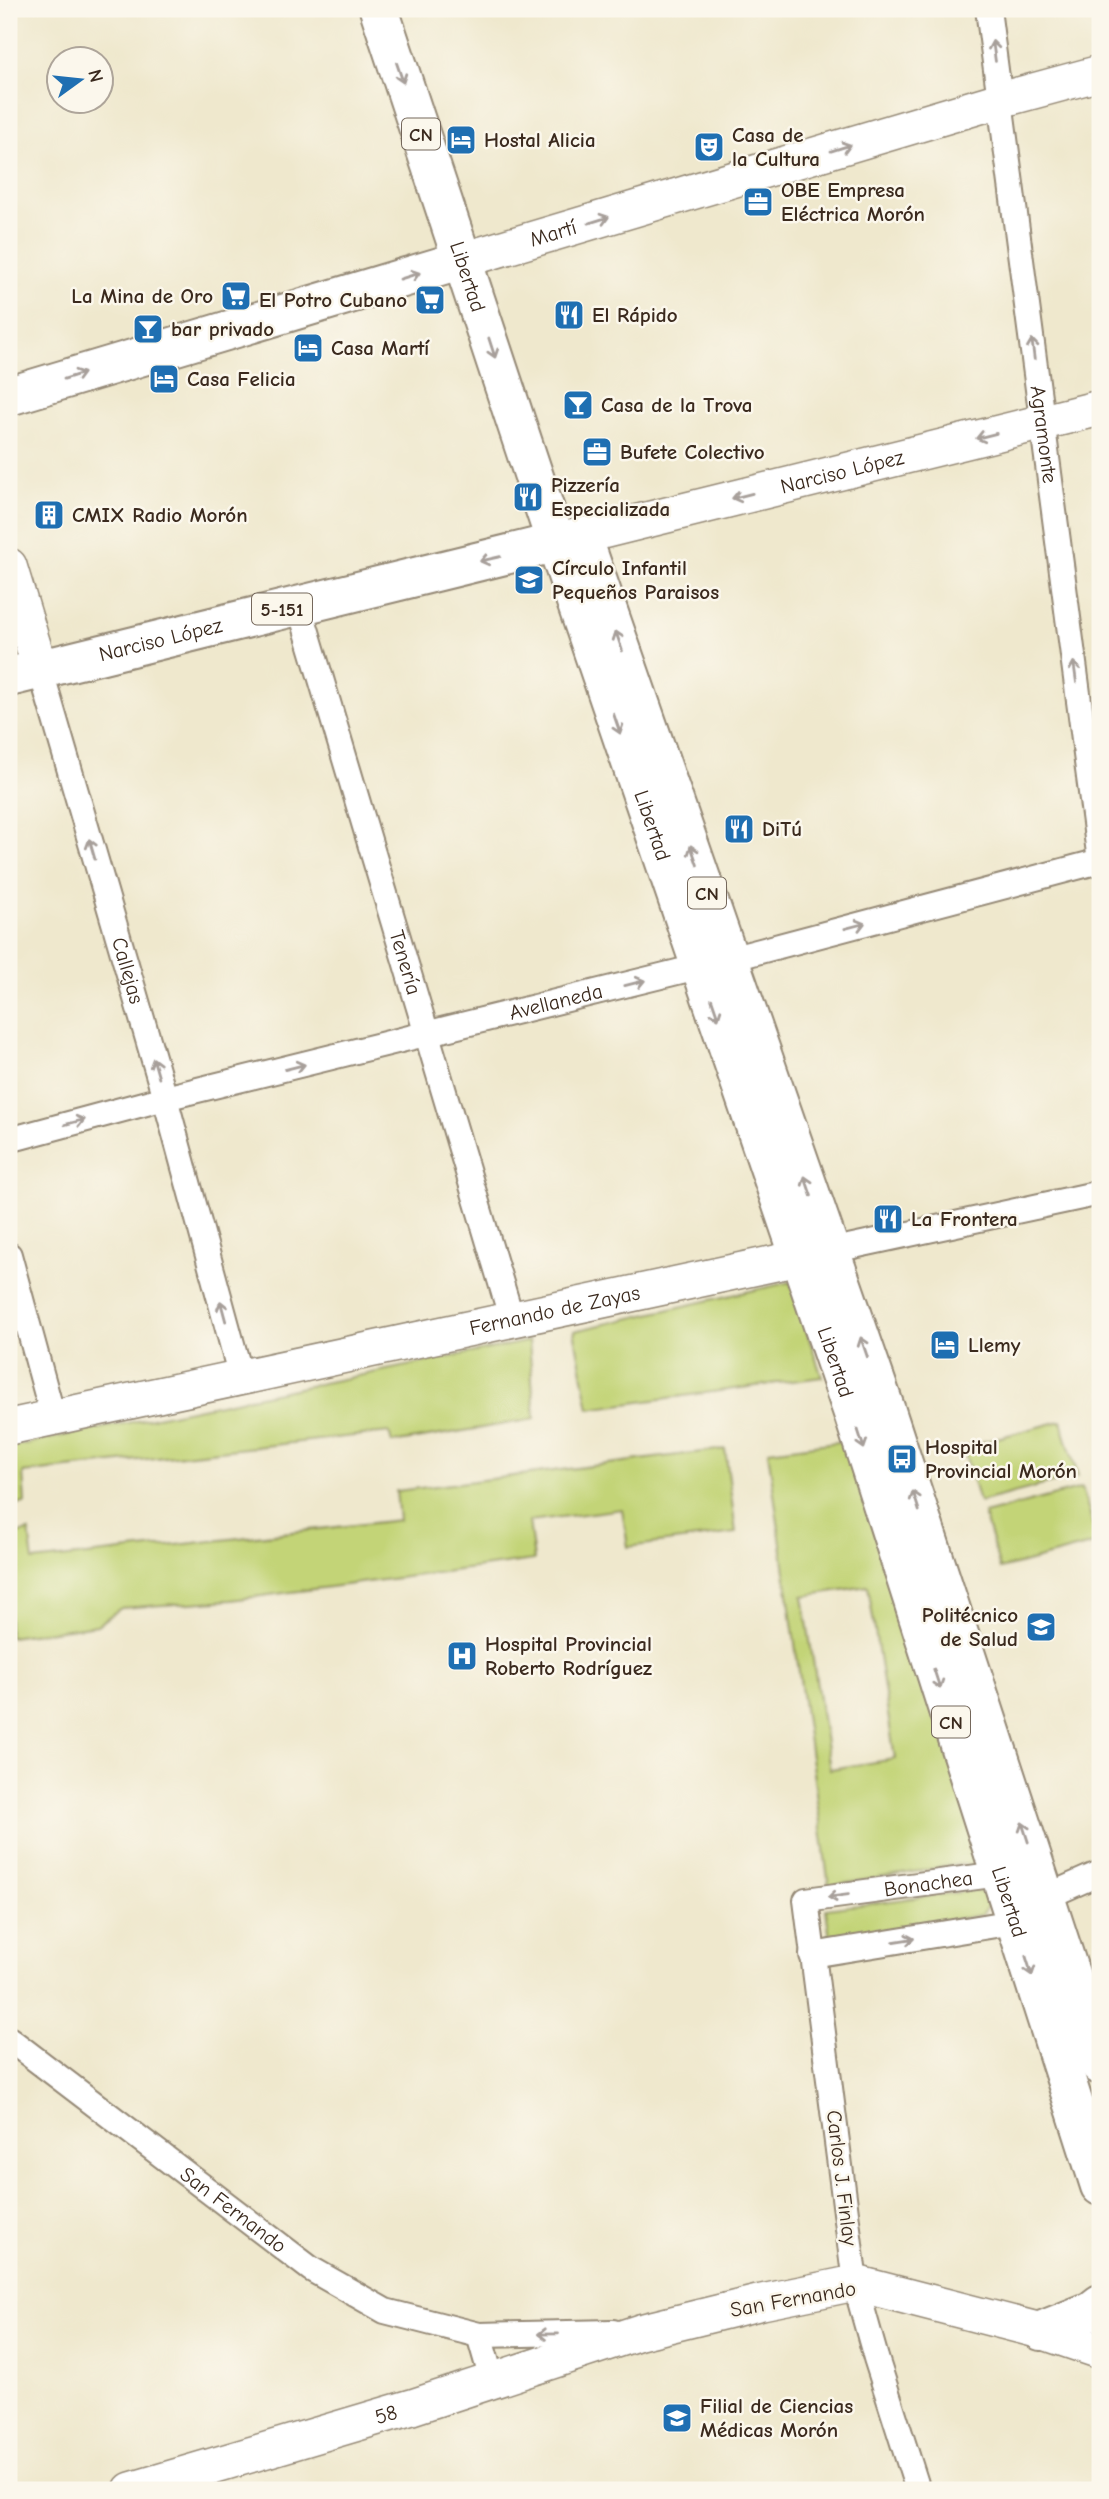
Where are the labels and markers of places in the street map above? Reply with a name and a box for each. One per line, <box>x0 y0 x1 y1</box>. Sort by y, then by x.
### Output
hotel icon: Hostal Alicia <box>444 123 478 157</box>
place label: Casa de la Cultura <box>732 123 820 171</box>
place label: Hostal Alicia <box>484 128 596 152</box>
theatre icon: Casa de la Cultura <box>692 130 726 164</box>
place label: OBE Empresa Eléctrica Morón <box>781 178 925 226</box>
office icon: OBE Empresa Eléctrica Morón <box>741 185 775 219</box>
supermarket icon: La Mina de Oro <box>219 279 253 313</box>
supermarket icon: El Potro Cubano <box>413 283 447 317</box>
place label: La Mina de Oro <box>71 284 213 308</box>
place label: El Potro Cubano <box>259 288 407 312</box>
restaurant icon: El Rápido <box>552 298 586 332</box>
place label: El Rápido <box>592 303 678 327</box>
bar icon: bar privado <box>131 312 165 346</box>
place label: bar privado <box>171 317 274 341</box>
hotel icon: Casa Martí <box>291 331 325 365</box>
place label: Casa Martí <box>331 336 430 360</box>
hotel icon: Casa Felicia <box>147 362 181 396</box>
place label: Casa Felicia <box>187 367 296 391</box>
bar icon: Casa de la Trova <box>561 388 595 422</box>
place label: Casa de la Trova <box>601 393 752 417</box>
office icon: Bufete Colectivo <box>580 435 614 469</box>
place label: Bufete Colectivo <box>620 440 765 464</box>
place label: Pizzería Especializada <box>551 473 670 521</box>
restaurant icon: Pizzería Especializada <box>511 480 545 514</box>
building icon: CMIX Radio Morón <box>32 498 66 532</box>
place label: CMIX Radio Morón <box>72 503 248 527</box>
place label: Círculo Infantil Pequeños Paraisos <box>552 556 719 604</box>
school or university icon: Círculo Infantil Pequeños Paraisos <box>512 563 546 597</box>
restaurant icon: DiTú <box>722 812 756 846</box>
place label: DiTú <box>762 817 802 841</box>
restaurant icon: La Frontera <box>871 1202 905 1236</box>
place label: La Frontera <box>911 1207 1018 1231</box>
hotel icon: Llemy <box>928 1328 962 1362</box>
place label: Llemy <box>968 1333 1021 1357</box>
place label: Hospital Provincial Morón <box>925 1435 1077 1483</box>
bus stop icon: Hospital Provincial Morón <box>885 1442 919 1476</box>
place label: Politécnico de Salud <box>922 1603 1018 1651</box>
school or university icon: Politécnico de Salud <box>1024 1610 1058 1644</box>
place label: Hospital Provincial Roberto Rodríguez <box>485 1632 652 1680</box>
hospital icon: Hospital Provincial Roberto Rodríguez <box>445 1639 479 1673</box>
place label: Filial de Ciencias Médicas Morón <box>700 2394 853 2442</box>
school or university icon: Filial de Ciencias Médicas Morón <box>660 2401 694 2435</box>

